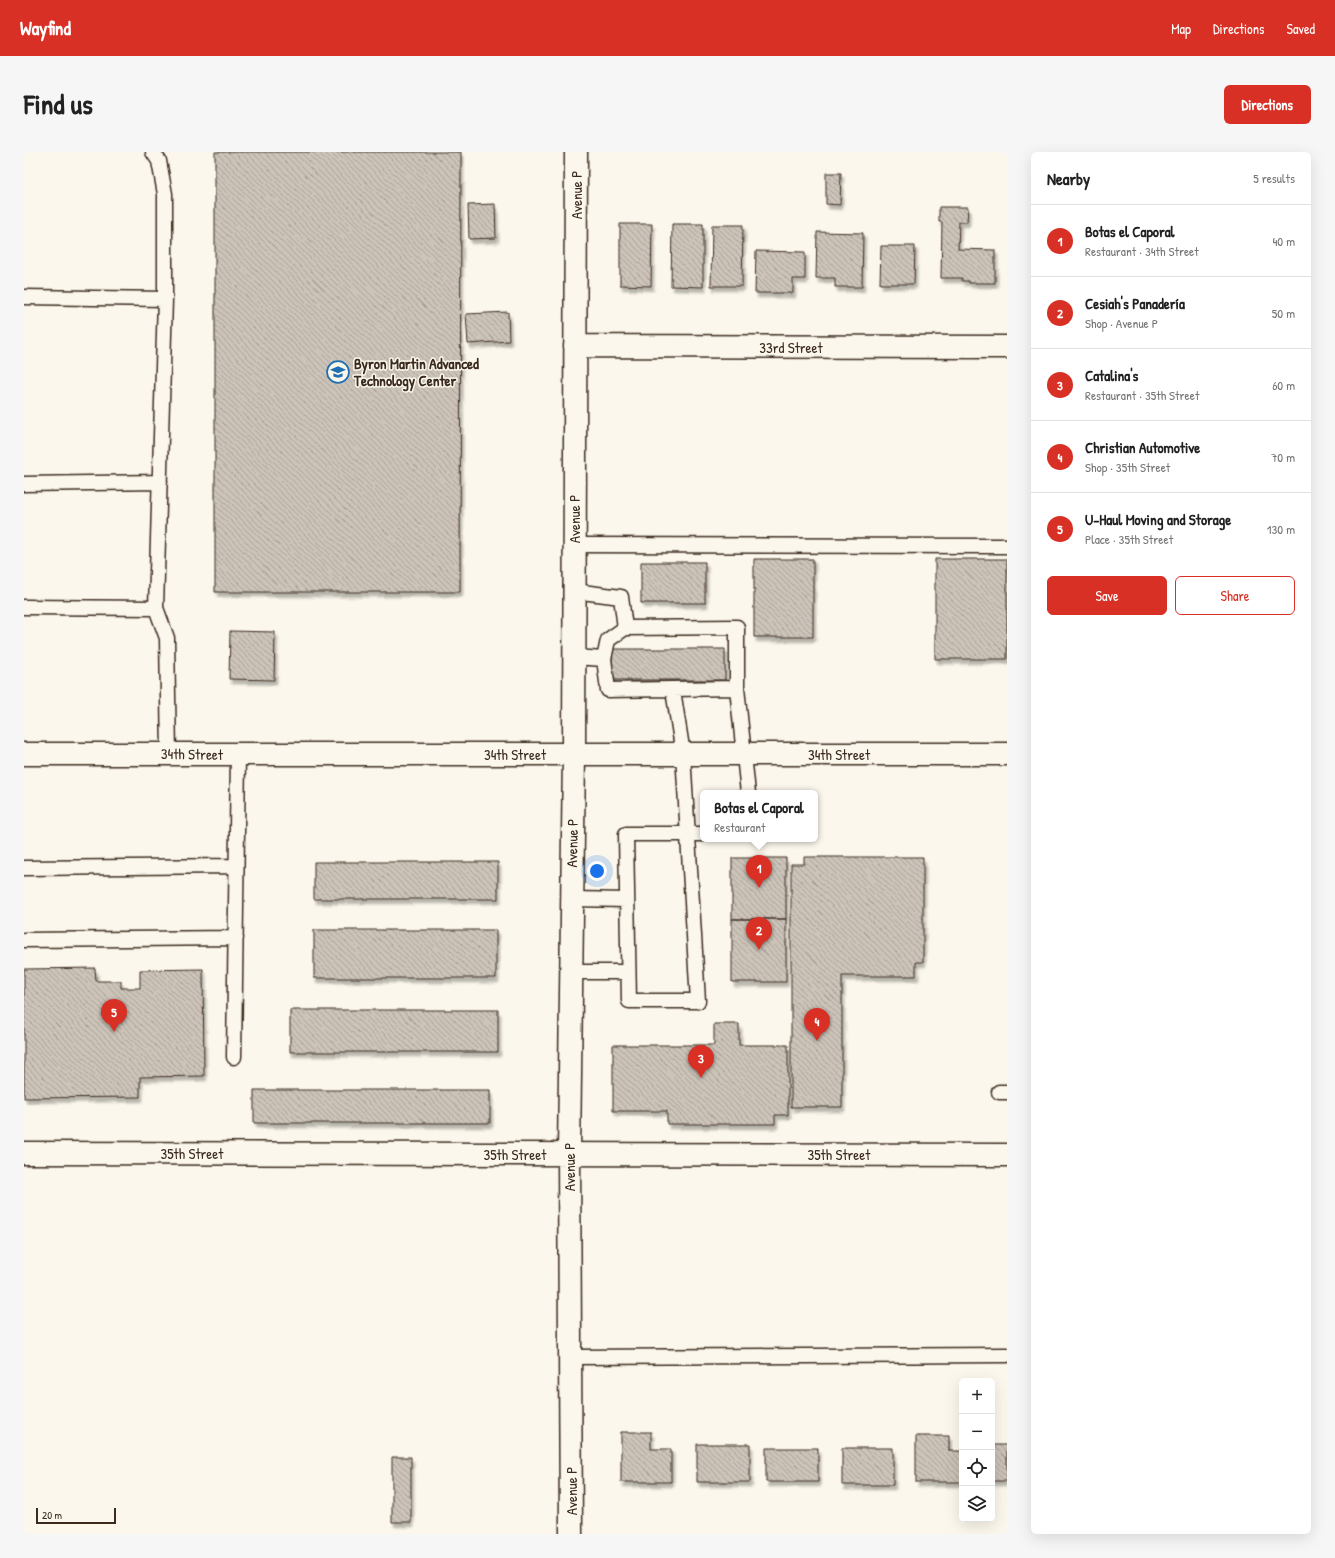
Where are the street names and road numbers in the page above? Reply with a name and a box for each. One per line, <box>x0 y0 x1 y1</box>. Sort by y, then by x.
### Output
street label: Avenue P <box>566 171 587 219</box>
street label: 33rd Street <box>759 337 824 358</box>
street label: Avenue P <box>564 495 585 543</box>
street label: 34th Street <box>161 743 224 765</box>
street label: 34th Street <box>484 744 547 765</box>
street label: 34th Street <box>808 744 871 765</box>
street label: Avenue P <box>561 818 583 868</box>
street label: 35th Street <box>161 1143 224 1164</box>
street label: Avenue P <box>559 1143 580 1191</box>
street label: 35th Street <box>484 1144 547 1165</box>
street label: 35th Street <box>808 1144 871 1165</box>
street label: Avenue P <box>561 1467 582 1515</box>

